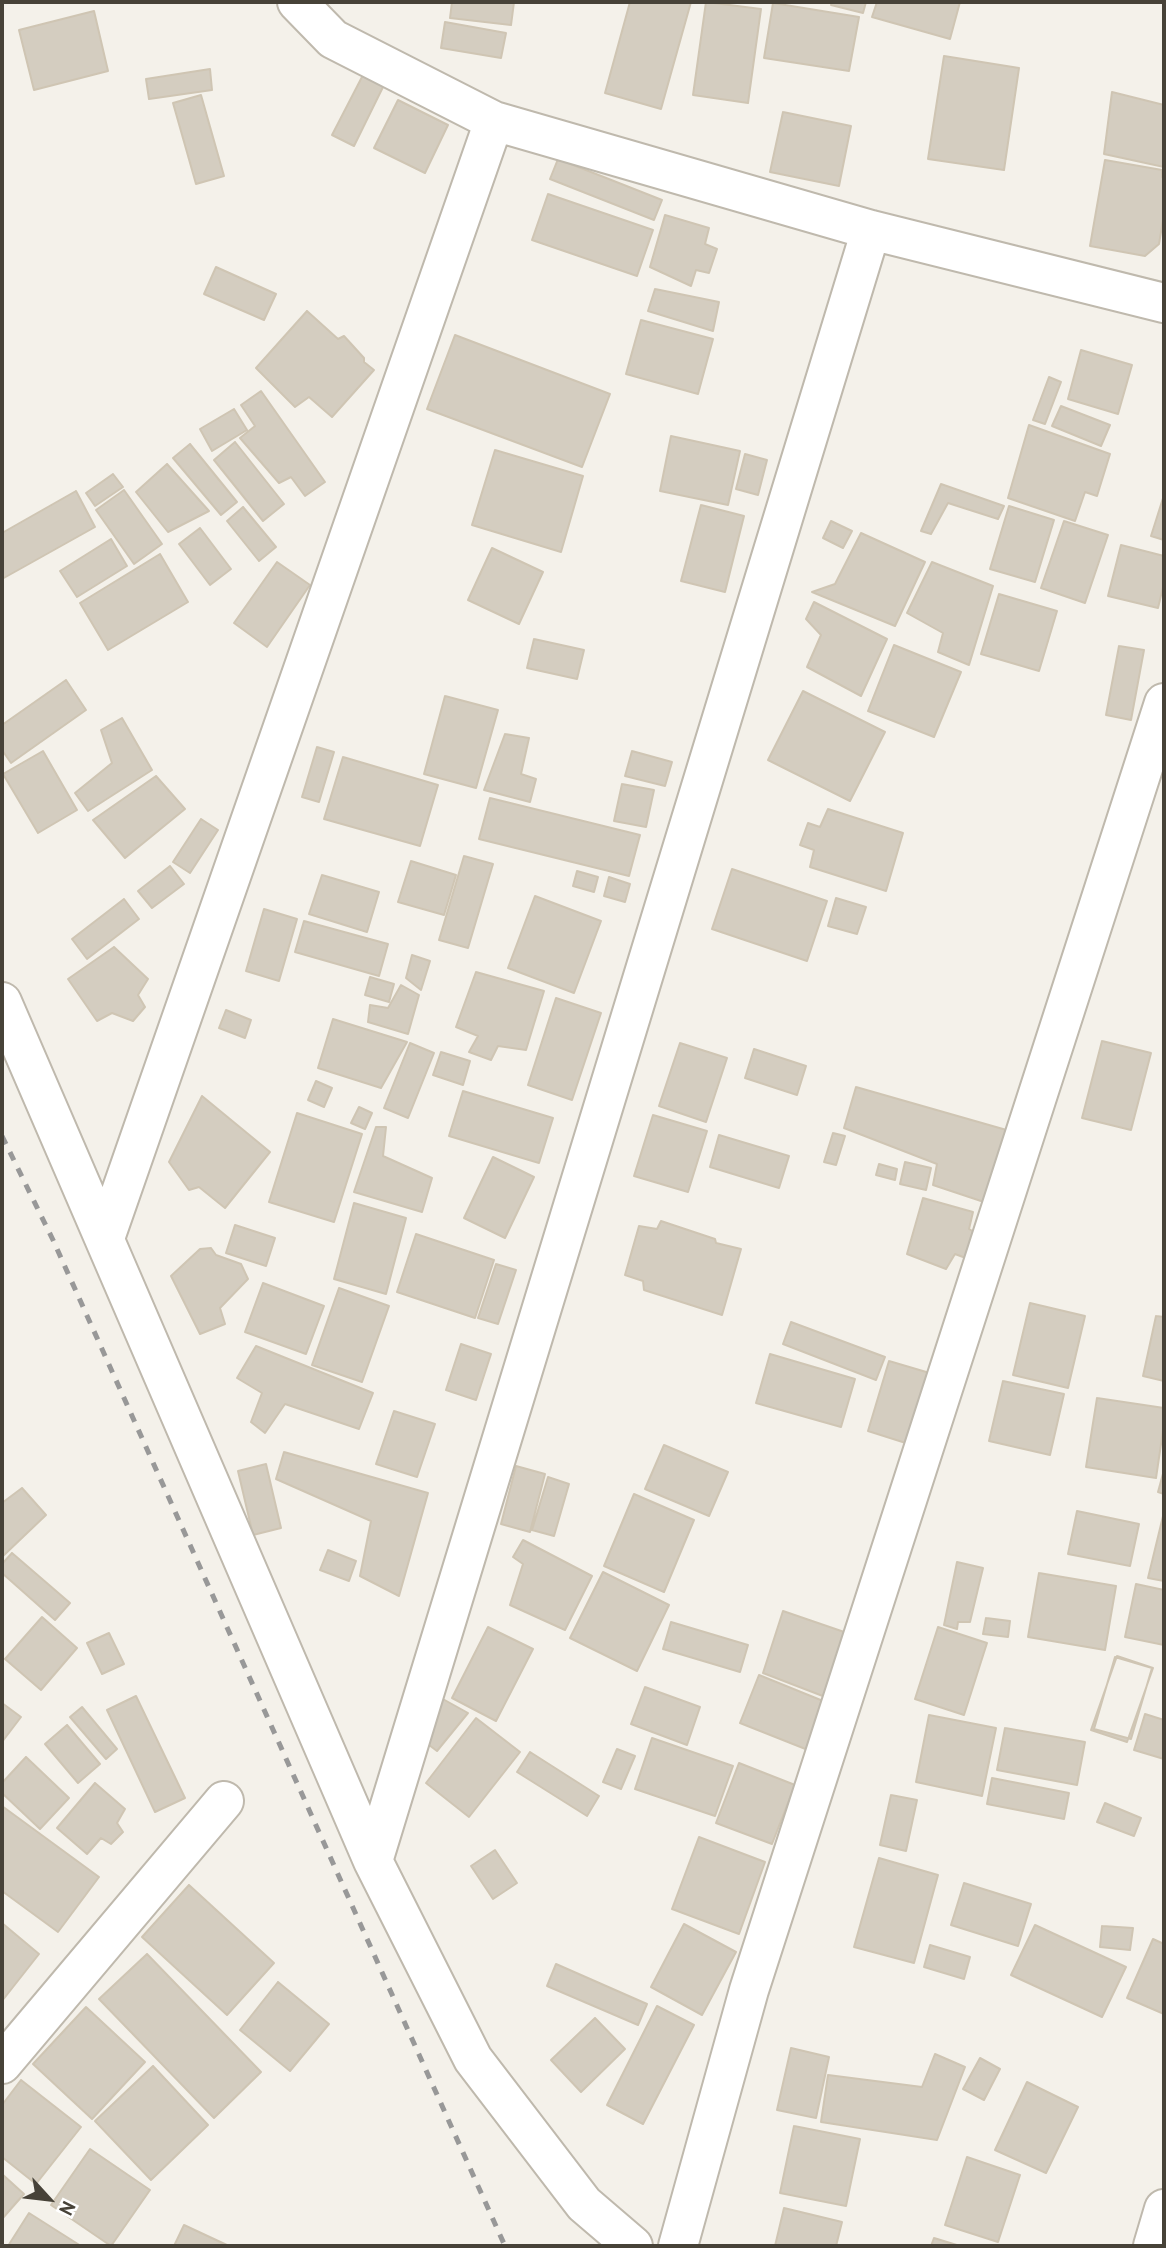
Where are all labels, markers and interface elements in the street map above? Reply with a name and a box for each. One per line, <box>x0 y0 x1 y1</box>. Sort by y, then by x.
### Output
north arrow <box>14 2164 84 2234</box>
text: N <box>54 2198 81 2220</box>

